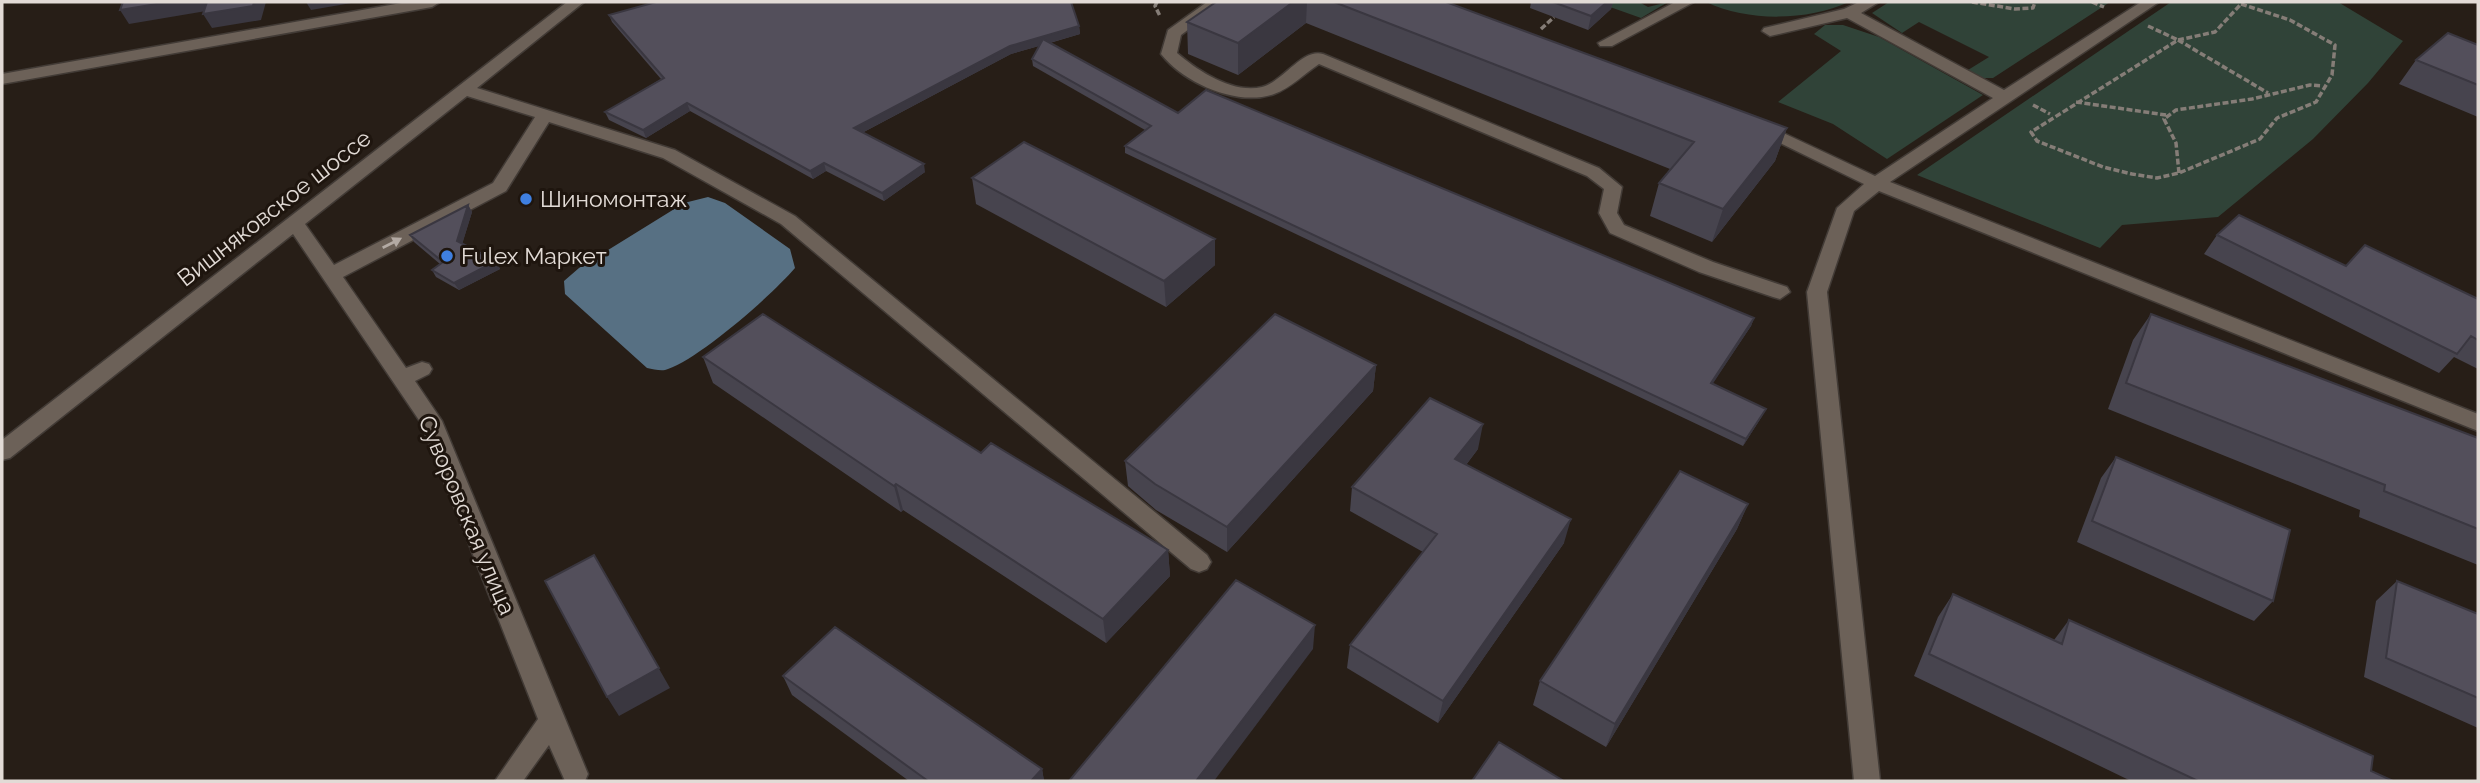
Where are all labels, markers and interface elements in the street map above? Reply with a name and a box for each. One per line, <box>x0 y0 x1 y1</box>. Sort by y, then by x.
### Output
street label: Вишняковское шоссе <box>172 124 376 291</box>
place label: Шиномонтаж <box>540 185 687 212</box>
marker: Шиномонтаж <box>518 191 534 207</box>
one-way arrow <box>382 238 402 250</box>
place label: Fulex Маркет <box>461 242 607 269</box>
marker: Fulex Маркет <box>439 248 455 264</box>
street label: Суворовская улица <box>413 411 522 618</box>

